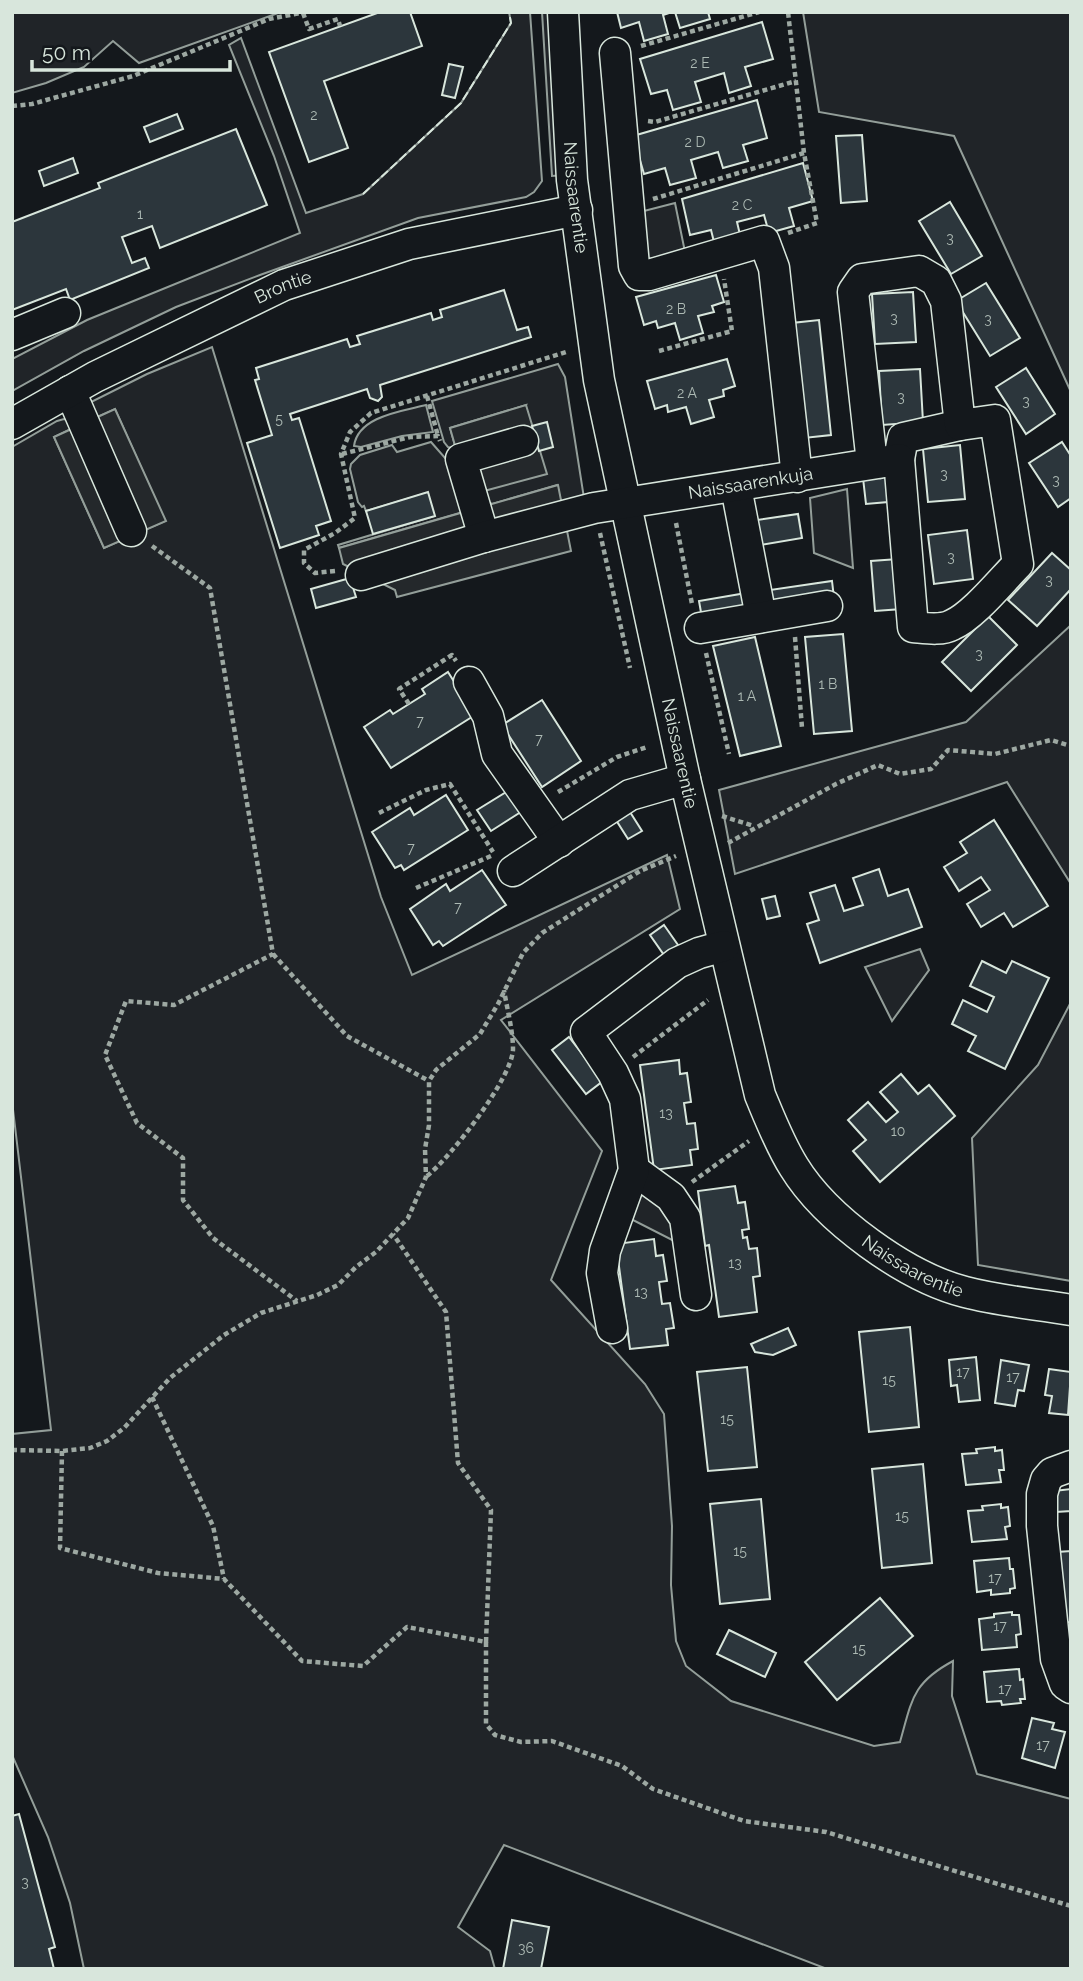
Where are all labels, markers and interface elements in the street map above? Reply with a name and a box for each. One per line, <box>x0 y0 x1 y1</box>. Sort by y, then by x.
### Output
scale bar <box>32 28 229 72</box>
text: 50 m <box>42 40 91 65</box>
house number: 2 E <box>690 55 710 71</box>
house number: 2 <box>310 107 318 123</box>
house number: 2 D <box>685 134 705 150</box>
street label: Naissaarentie <box>560 141 593 255</box>
house number: 2 C <box>732 197 753 213</box>
house number: 1 <box>137 206 143 222</box>
house number: 3 <box>946 230 954 246</box>
street label: Brontie <box>251 266 314 308</box>
house number: 2 B <box>666 301 686 317</box>
house number: 3 <box>890 310 898 326</box>
house number: 3 <box>984 311 992 327</box>
house number: 2 A <box>677 385 697 401</box>
house number: 3 <box>897 389 905 405</box>
house number: 3 <box>1022 393 1030 409</box>
house number: 5 <box>275 411 283 427</box>
street label: Naissaarenkuja <box>687 462 814 503</box>
house number: 3 <box>940 466 948 482</box>
house number: 3 <box>1052 472 1060 488</box>
house number: 3 <box>947 549 955 565</box>
house number: 3 <box>1045 572 1053 588</box>
house number: 3 <box>975 646 983 662</box>
house number: 1 B <box>819 676 837 692</box>
house number: 1 A <box>738 688 757 704</box>
street label: Naissaarentie <box>658 696 703 811</box>
house number: 7 <box>416 713 424 729</box>
house number: 7 <box>535 731 543 747</box>
house number: 7 <box>407 840 415 856</box>
house number: 7 <box>454 899 462 915</box>
house number: 13 <box>659 1105 673 1121</box>
house number: 10 <box>891 1123 905 1139</box>
street label: Naissaarentie <box>858 1231 966 1301</box>
house number: 13 <box>728 1255 742 1271</box>
house number: 13 <box>634 1284 648 1300</box>
house number: 17 <box>956 1364 970 1380</box>
house number: 17 <box>1006 1369 1020 1385</box>
house number: 15 <box>882 1372 896 1388</box>
house number: 15 <box>720 1411 734 1427</box>
house number: 15 <box>895 1508 909 1524</box>
house number: 15 <box>733 1543 747 1559</box>
house number: 17 <box>988 1570 1002 1586</box>
house number: 17 <box>993 1618 1007 1634</box>
house number: 15 <box>852 1641 866 1657</box>
house number: 17 <box>998 1681 1012 1697</box>
house number: 17 <box>1036 1737 1050 1753</box>
house number: 3 <box>21 1874 29 1890</box>
house number: 36 <box>518 1940 534 1956</box>

